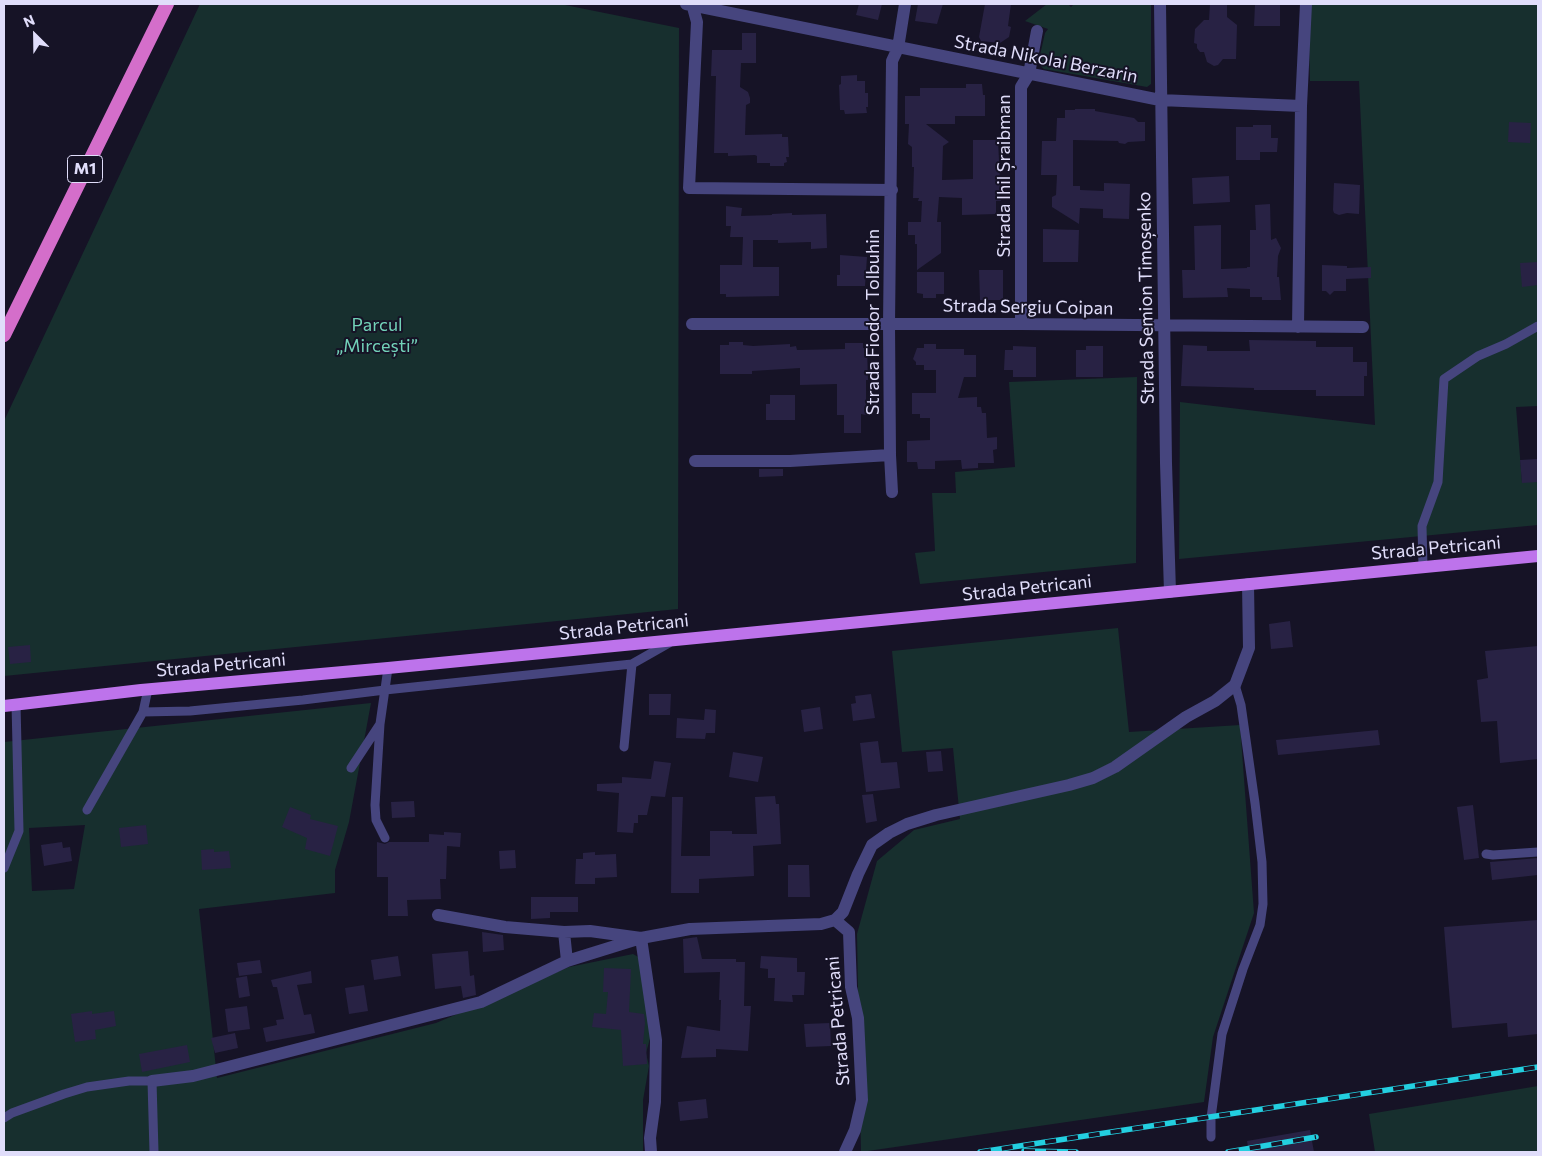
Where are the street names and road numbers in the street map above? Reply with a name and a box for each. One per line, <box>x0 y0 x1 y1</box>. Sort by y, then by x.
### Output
street label: Strada Nikolai Berzarin <box>952 31 1140 87</box>
street label: Strada Ihil Șraibman <box>993 94 1015 258</box>
road number: M1 <box>68 156 102 182</box>
street label: Strada Semion Timoșenko <box>1133 191 1159 405</box>
street label: Strada Fiodor Tolbuhin <box>862 229 884 415</box>
street label: Strada Sergiu Coipan <box>943 295 1113 319</box>
street label: Strada Petricani <box>1370 532 1502 564</box>
street label: Strada Petricani <box>961 570 1093 606</box>
street label: Strada Petricani <box>558 609 690 645</box>
street label: Strada Petricani <box>155 649 287 681</box>
street label: Strada Petricani <box>822 955 854 1087</box>

